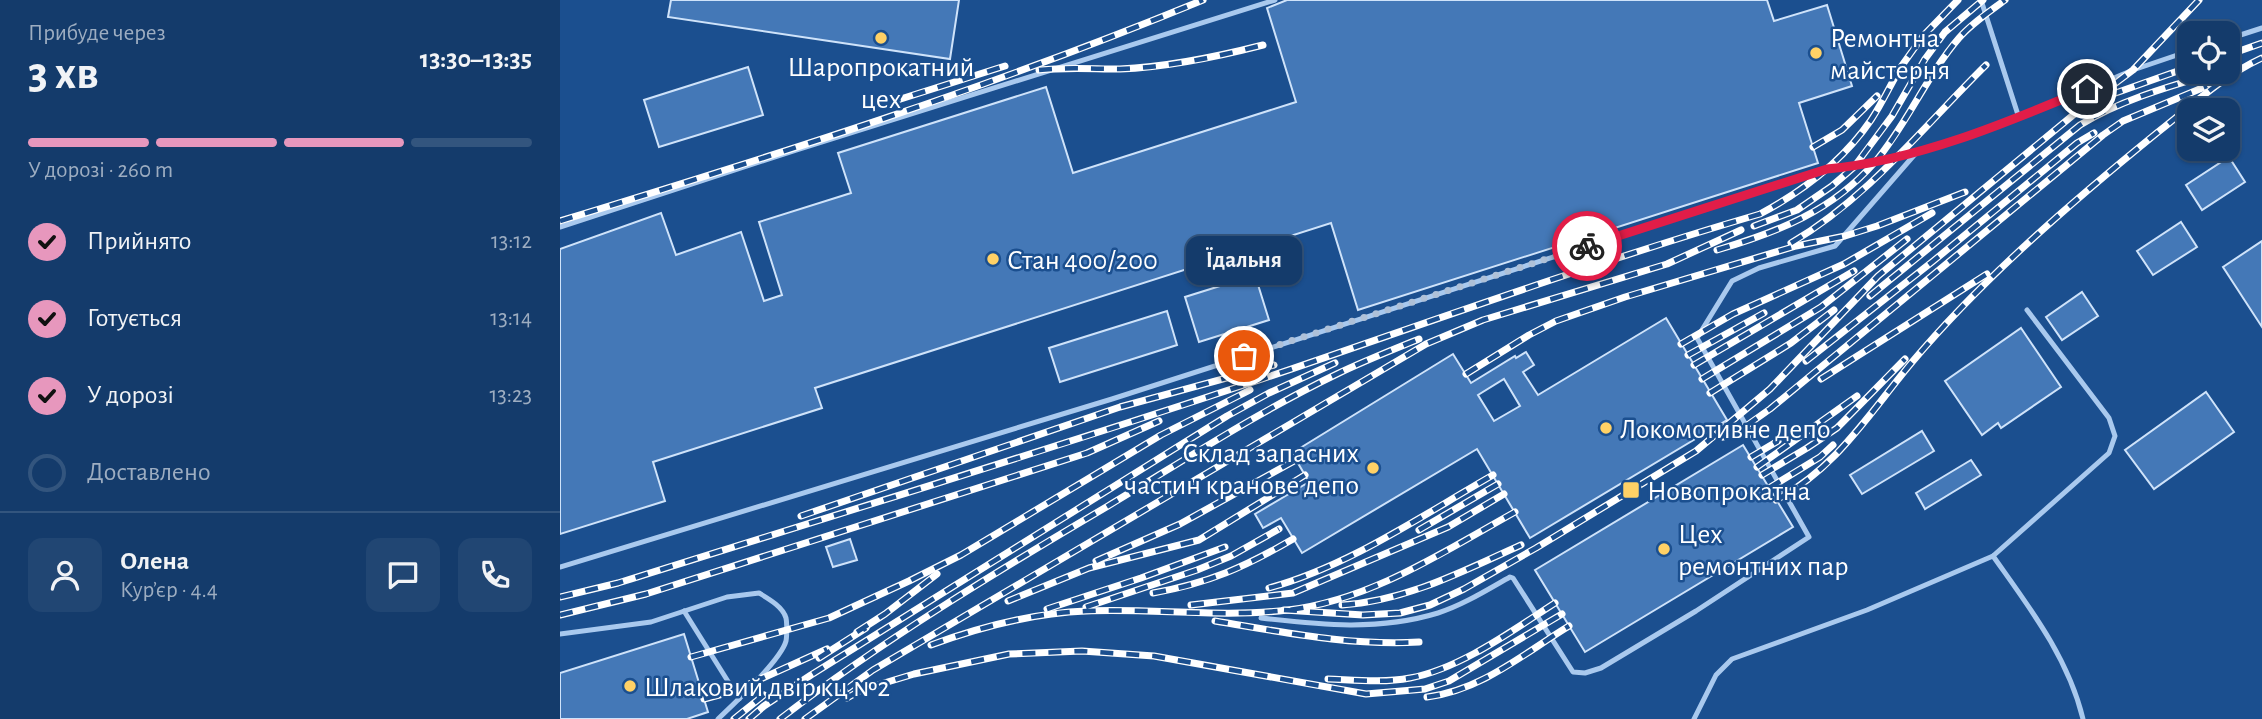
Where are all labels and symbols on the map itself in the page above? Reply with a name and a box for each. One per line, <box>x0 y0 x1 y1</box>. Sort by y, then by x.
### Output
place label: Ремонтна майстерня <box>1830 25 1950 85</box>
marker: Шаропрокатний цех <box>873 30 889 46</box>
marker: Ремонтна майстерня <box>1808 45 1824 61</box>
place label: Шаропрокатний цех <box>788 54 974 114</box>
pin <box>2057 59 2117 119</box>
courier <box>1552 211 1622 281</box>
callout: Їдальня <box>1186 237 1302 286</box>
place label: Стан 400/200 <box>1007 247 1158 275</box>
marker: Стан 400/200 <box>985 251 1001 267</box>
pin <box>1214 326 1274 386</box>
place label: Локомотивне депо <box>1620 416 1830 444</box>
marker: Локомотивне депо <box>1598 420 1614 436</box>
place label: Склад запасних частин кранове депо <box>1124 440 1359 500</box>
marker: Склад запасних частин кранове депо <box>1365 460 1381 476</box>
place label: Новопрокатна <box>1647 478 1811 506</box>
marker: Новопрокатна <box>1621 480 1641 500</box>
place label: Цех ремонтних пар <box>1678 521 1848 581</box>
marker: Цех ремонтних пар <box>1656 541 1672 557</box>
place label: Шлаковий двір кц №2 <box>644 674 890 702</box>
marker: Шлаковий двір кц №2 <box>622 678 638 694</box>

